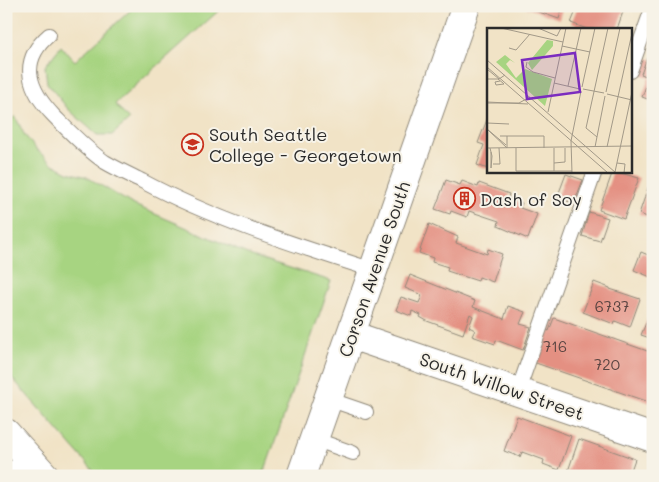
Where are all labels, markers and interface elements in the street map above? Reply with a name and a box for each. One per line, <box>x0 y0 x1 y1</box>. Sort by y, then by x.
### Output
inset map <box>487 28 632 172</box>
place label: South Seattle College - Georgetown <box>209 122 402 167</box>
school or university icon: South Seattle College - Georgetown <box>181 132 205 156</box>
street label: Corson Avenue South <box>333 178 415 360</box>
building icon: Dash of Soy <box>452 187 476 211</box>
place label: Dash of Soy <box>480 187 582 211</box>
house number: 6737 <box>595 296 629 316</box>
house number: 716 <box>543 336 567 356</box>
street label: South Willow Street <box>417 347 587 425</box>
house number: 720 <box>594 354 620 374</box>

